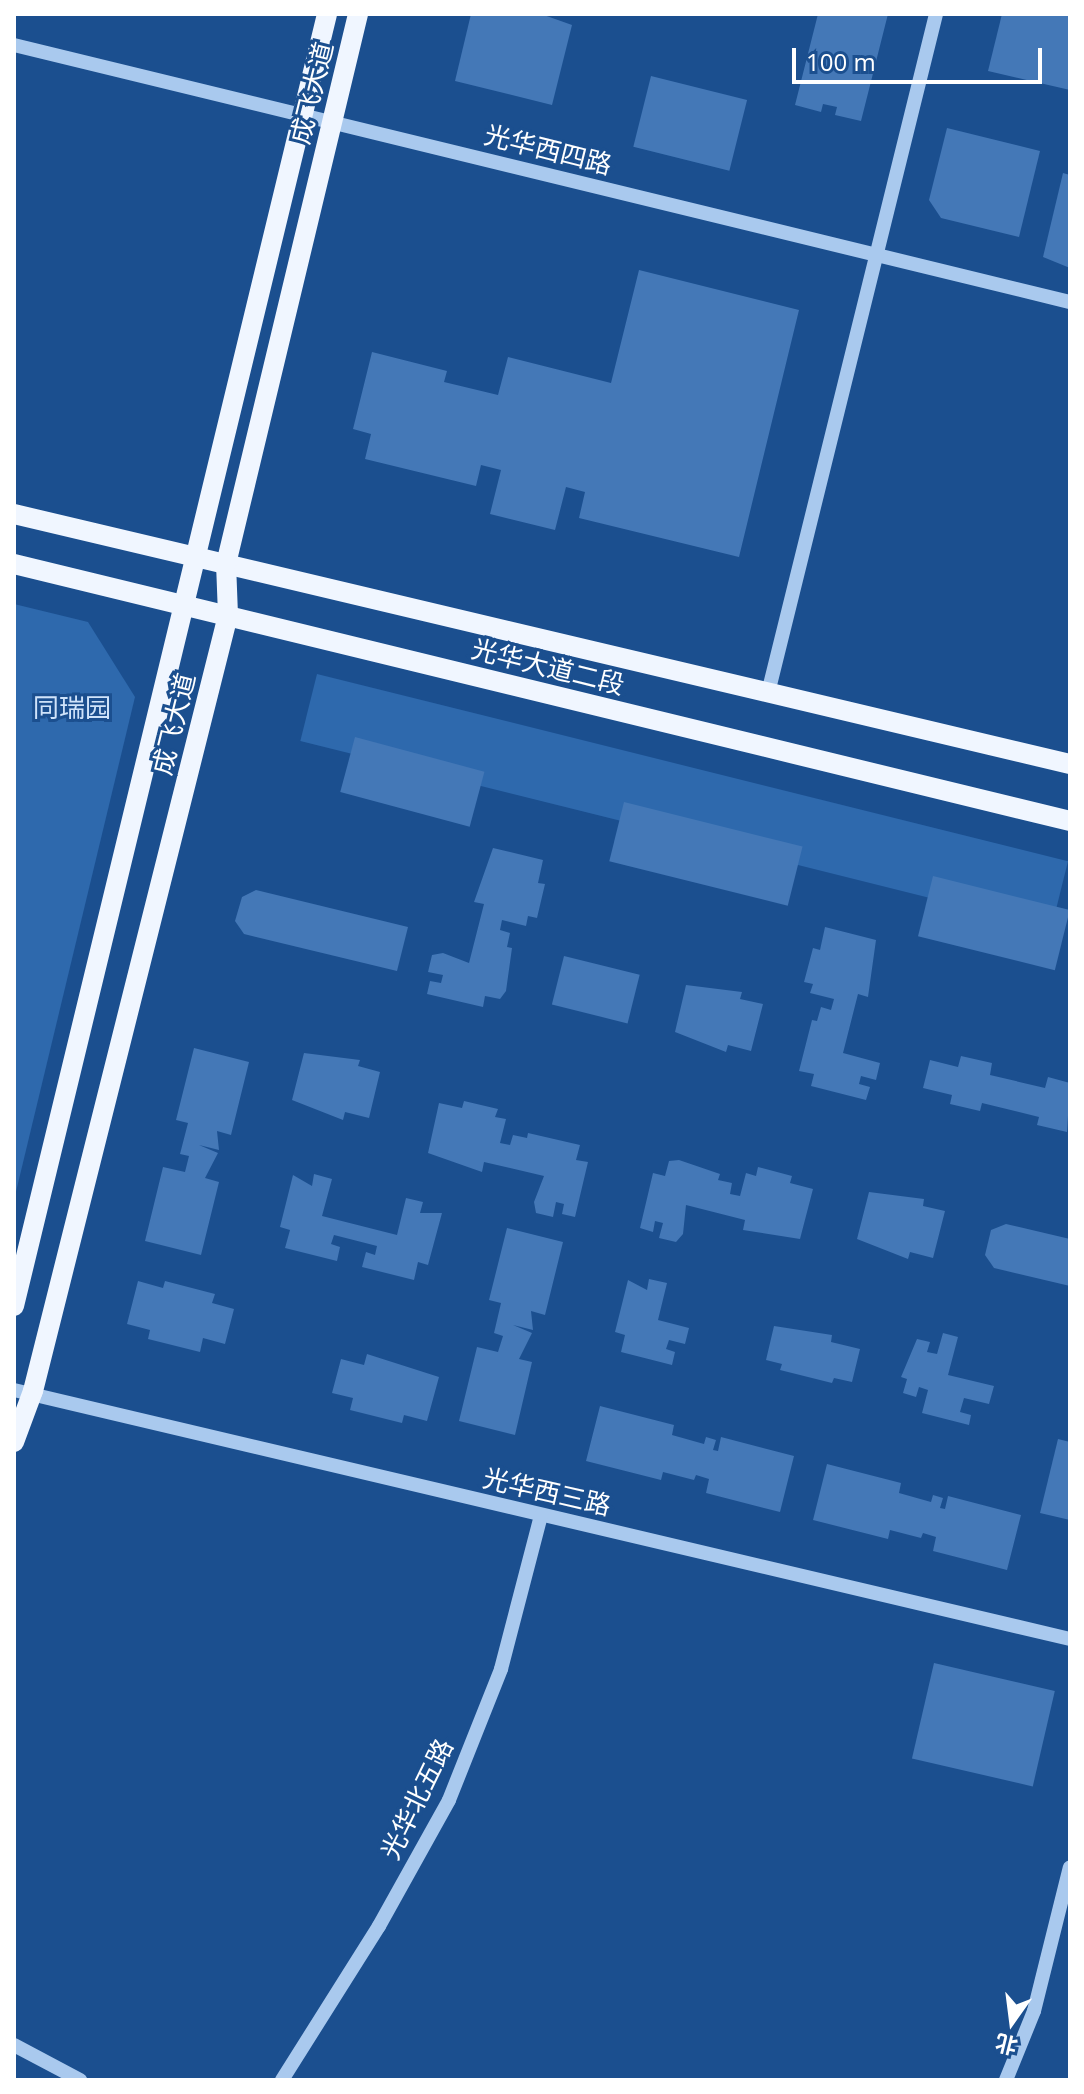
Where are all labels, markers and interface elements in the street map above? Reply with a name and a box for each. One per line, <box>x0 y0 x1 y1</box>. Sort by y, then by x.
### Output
scale bar <box>796 32 1046 82</box>
street label: 成飞大道 <box>284 39 340 147</box>
text: 100 m <box>806 45 876 78</box>
street label: 光华西四路 <box>481 119 615 181</box>
street label: 光华大道二段 <box>469 633 627 701</box>
street label: 成飞大道 <box>146 670 202 778</box>
park label: 同瑞园 <box>33 692 111 724</box>
street label: 光华西三路 <box>480 1462 614 1522</box>
street label: 光华北五路 <box>374 1734 460 1864</box>
north arrow <box>972 1982 1052 2062</box>
text: 北 <box>992 2028 1021 2063</box>

